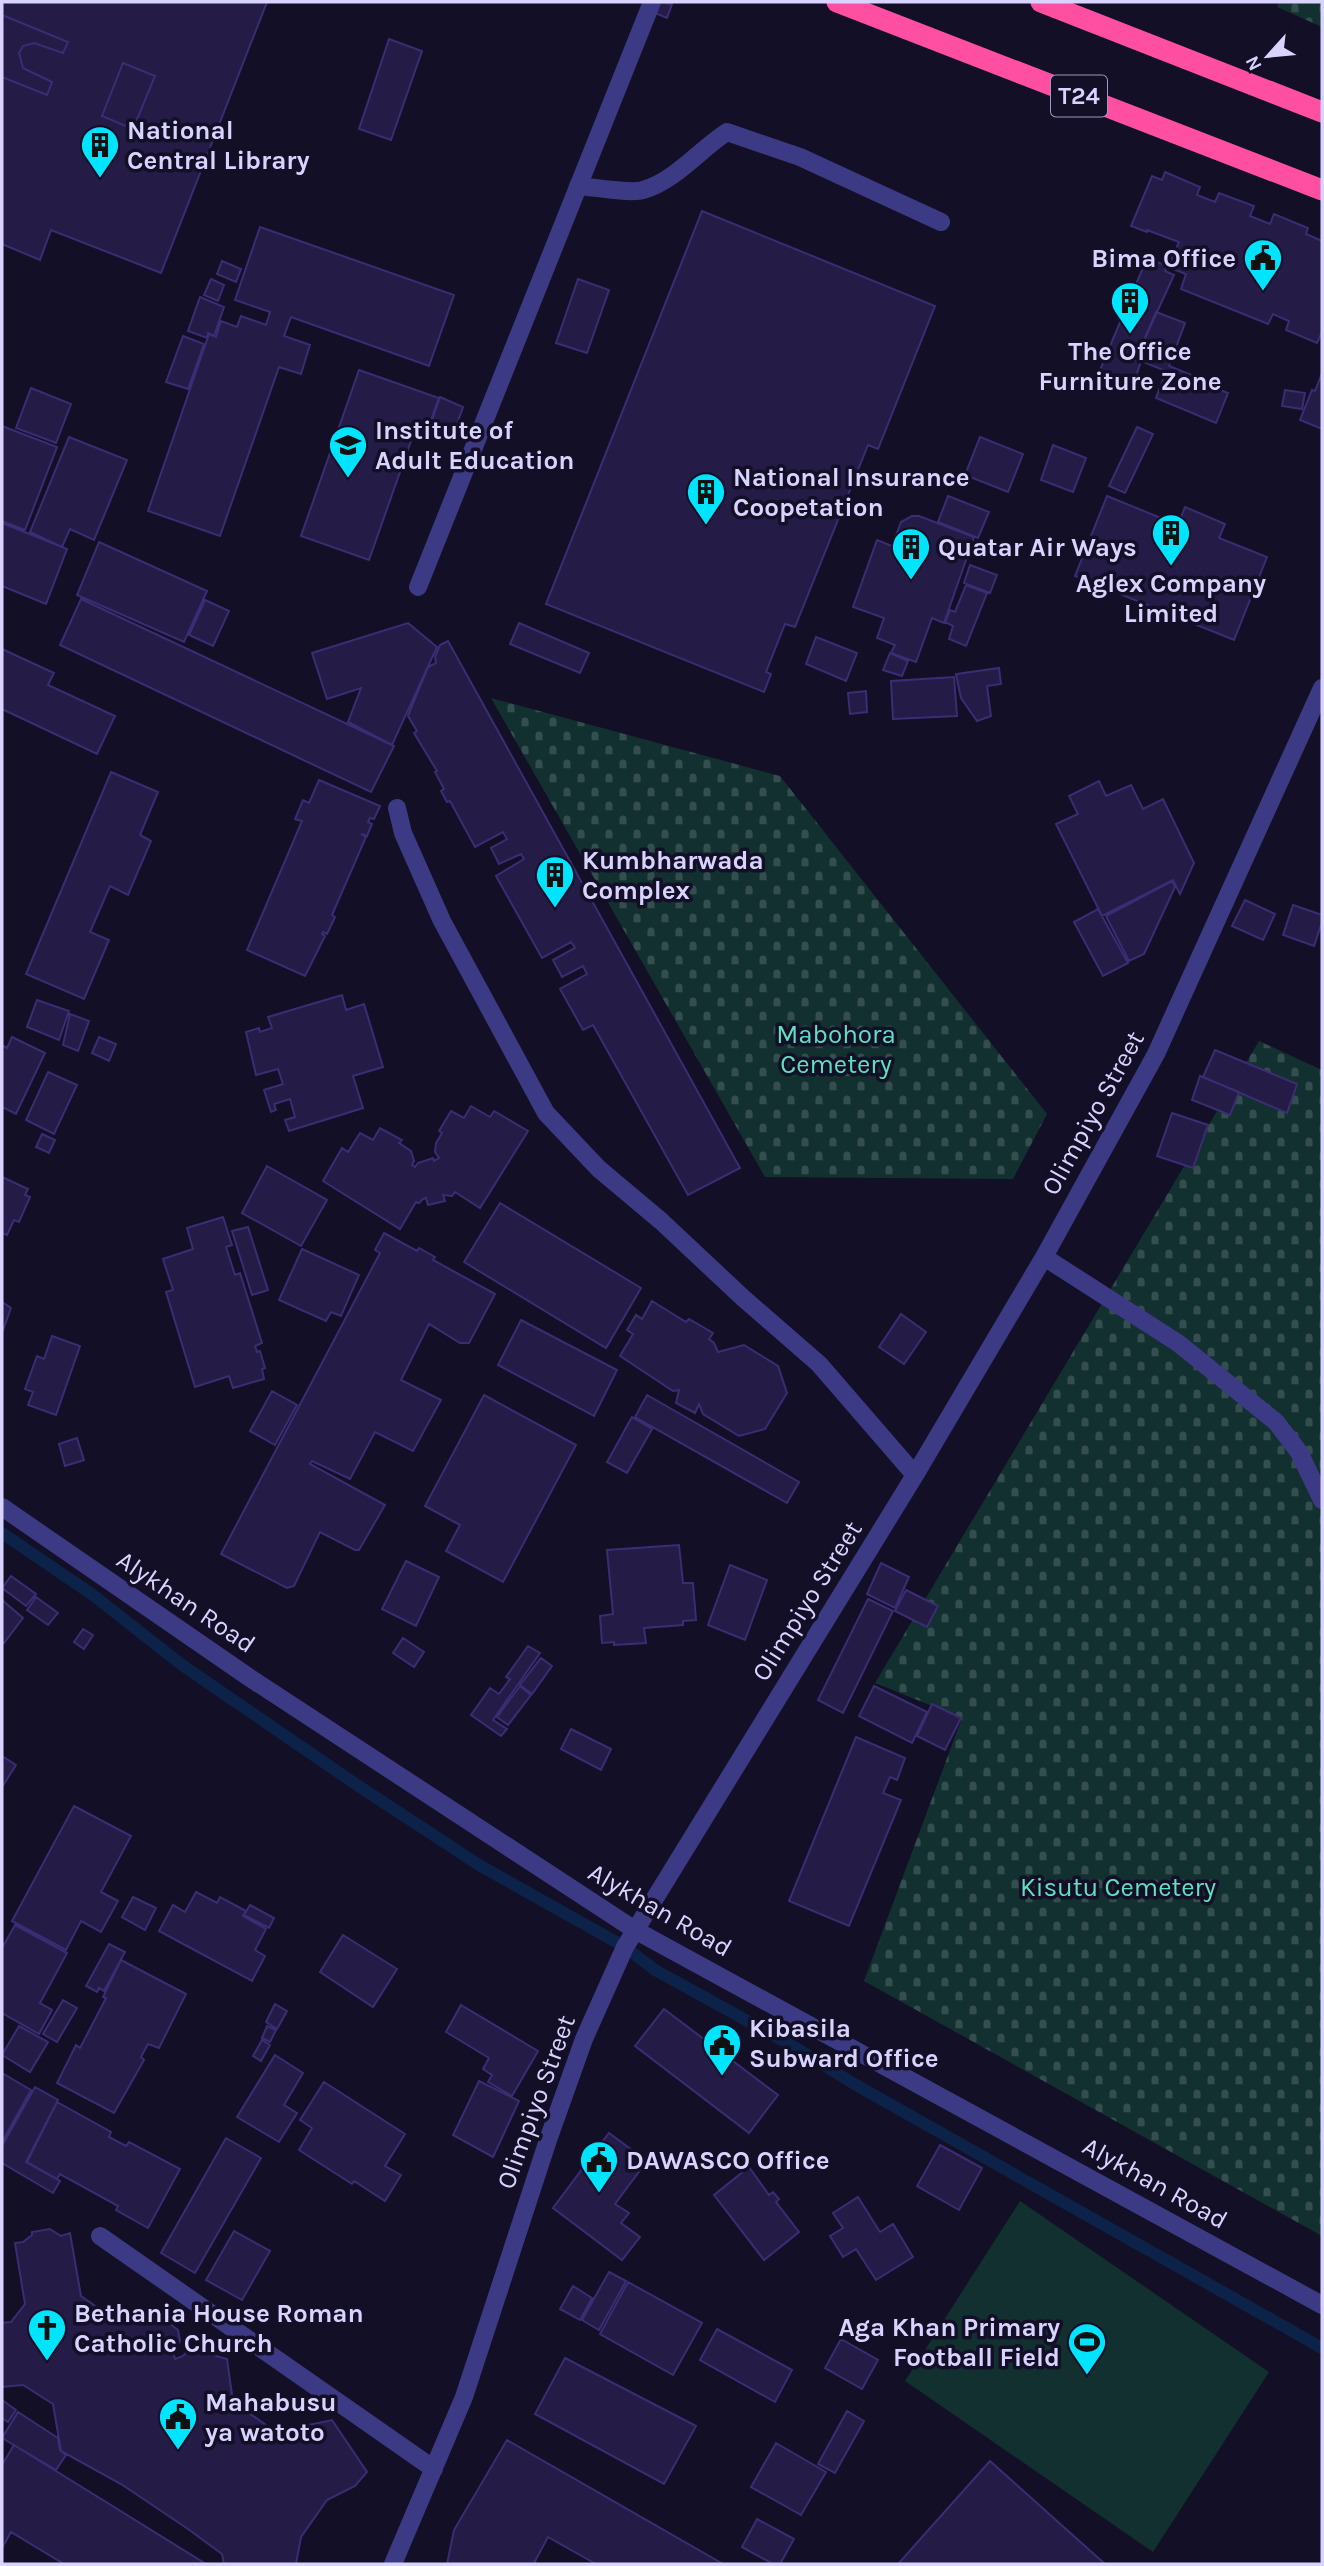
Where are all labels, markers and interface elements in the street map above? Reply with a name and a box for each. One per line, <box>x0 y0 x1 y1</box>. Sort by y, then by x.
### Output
north arrow <box>1233 21 1303 91</box>
text: N <box>1241 52 1267 74</box>
road number: T24 <box>1051 76 1107 116</box>
place label: National Central Library <box>127 115 310 176</box>
building icon: National Central Library <box>79 124 121 179</box>
public building icon: Bima Office <box>1242 237 1284 292</box>
place label: Bima Office <box>1091 243 1236 274</box>
building icon: The Office Furniture Zone <box>1109 280 1151 335</box>
place label: The Office Furniture Zone <box>1039 336 1221 397</box>
place label: Institute of Adult Education <box>375 415 574 476</box>
school or university icon: Institute of Adult Education <box>327 424 369 479</box>
place label: National Insurance Coopetation <box>733 462 970 523</box>
building icon: National Insurance Coopetation <box>685 471 727 526</box>
building icon: Aglex Company Limited <box>1150 512 1192 567</box>
building icon: Quatar Air Ways <box>890 526 932 581</box>
place label: Quatar Air Ways <box>938 532 1137 563</box>
place label: Aglex Company Limited <box>1076 568 1266 629</box>
place label: Kumbharwada Complex <box>582 845 764 906</box>
building icon: Kumbharwada Complex <box>534 854 576 909</box>
park label: Mabohora Cemetery <box>776 1019 896 1080</box>
street label: Olimpiyo Street <box>1035 1025 1151 1201</box>
street label: Olimpiyo Street <box>745 1515 869 1687</box>
street label: Alykhan Road <box>111 1544 261 1660</box>
street label: Alykhan Road <box>583 1856 737 1964</box>
park label: Kisutu Cemetery <box>1020 1872 1216 1903</box>
street label: Olimpiyo Street <box>490 2011 582 2193</box>
place label: Kibasila Subward Office <box>749 2013 938 2074</box>
public building icon: Kibasila Subward Office <box>701 2022 743 2077</box>
street label: Alykhan Road <box>1077 2130 1233 2236</box>
public building icon: DAWASCO Office <box>578 2139 620 2194</box>
place label: DAWASCO Office <box>626 2145 829 2176</box>
place label: Bethania House Roman Catholic Church <box>74 2298 364 2359</box>
church icon: Bethania House Roman Catholic Church <box>26 2307 68 2362</box>
place label: Aga Khan Primary Football Field <box>839 2312 1060 2373</box>
sports icon: Aga Khan Primary Football Field <box>1066 2321 1108 2376</box>
place label: Mahabusu ya watoto <box>205 2387 337 2448</box>
public building icon: Mahabusu ya watoto <box>157 2396 199 2451</box>

